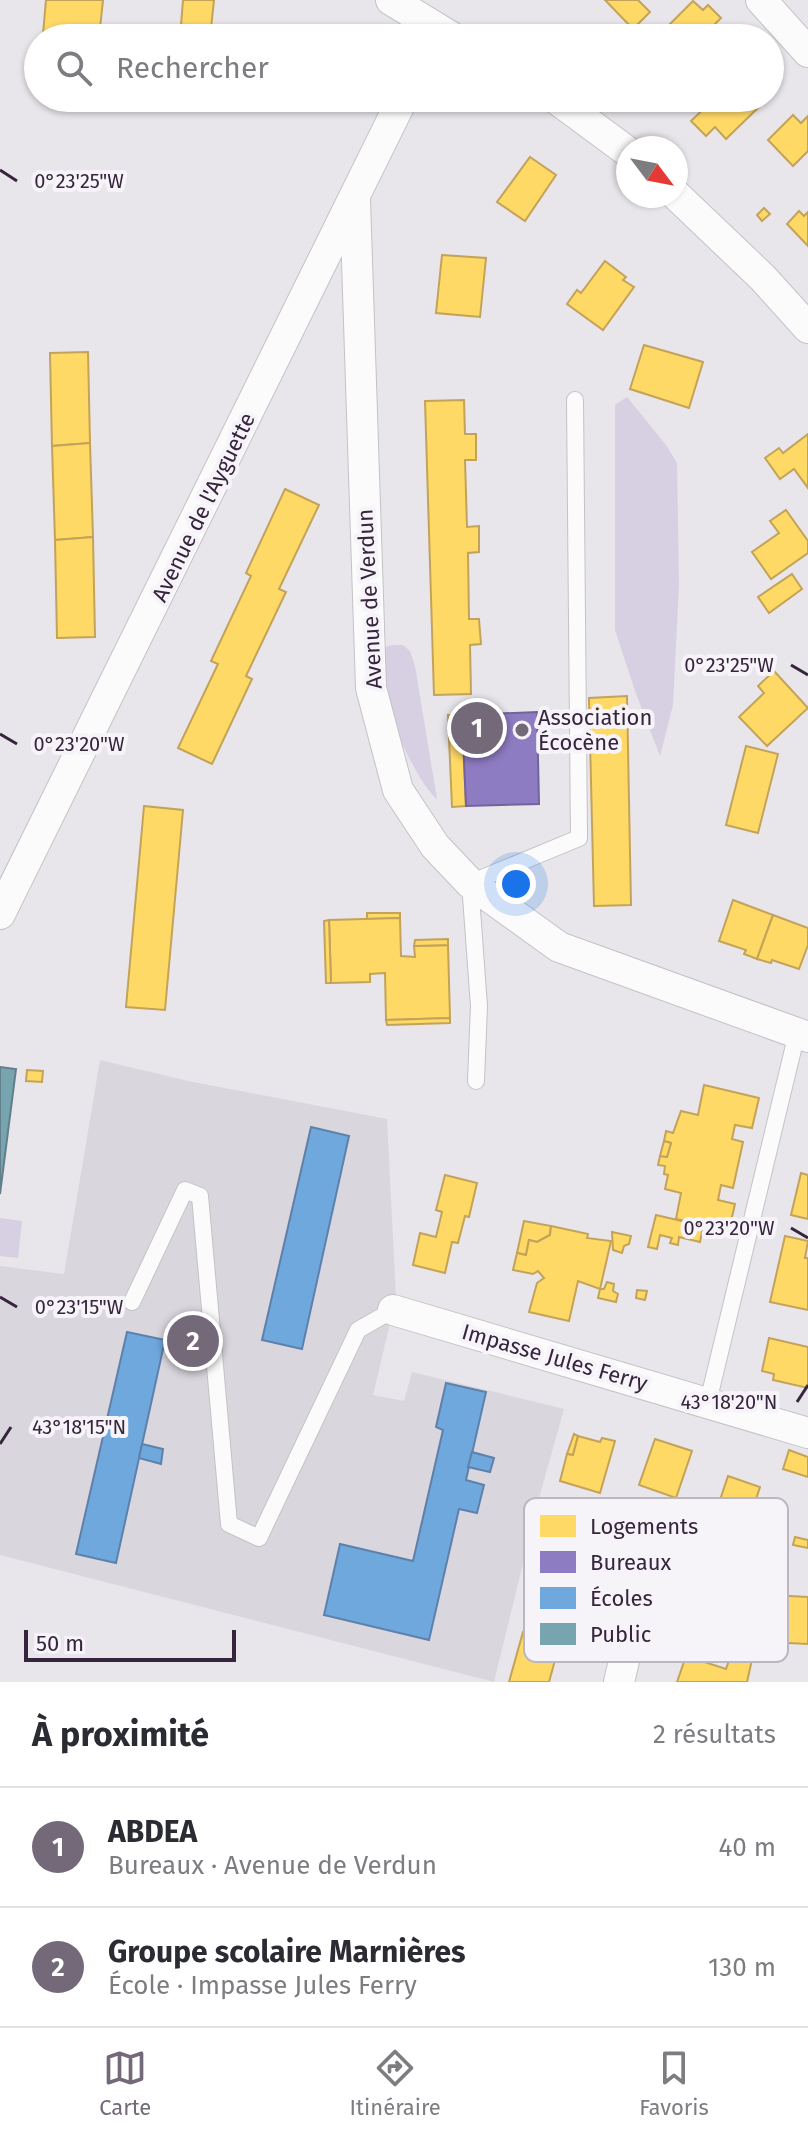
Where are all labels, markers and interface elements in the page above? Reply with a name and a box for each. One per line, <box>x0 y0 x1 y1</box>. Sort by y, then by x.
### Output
search box <box>24 24 784 112</box>
icon: search <box>52 46 96 90</box>
text: Rechercher <box>116 50 269 86</box>
north arrow <box>616 136 688 208</box>
text: 0°23'25"W <box>34 169 124 193</box>
street label: Avenue de l'Ayguette <box>146 408 261 606</box>
street label: Avenue de Verdun <box>351 508 388 690</box>
text: 0°23'25"W <box>684 653 774 677</box>
pin: 1 <box>451 698 503 758</box>
place label: Association Écocène <box>538 704 652 756</box>
marker: Association Écocène <box>513 721 531 739</box>
text: 0°23'20"W <box>33 732 125 756</box>
your location <box>496 864 536 904</box>
text: 0°23'20"W <box>683 1216 775 1240</box>
text: 0°23'15"W <box>35 1295 124 1319</box>
pin: 2 <box>167 1311 219 1371</box>
street label: Impasse Jules Ferry <box>459 1318 651 1397</box>
text: 43°18'20"N <box>681 1390 778 1414</box>
text: 43°18'15"N <box>32 1415 126 1439</box>
legend <box>524 1498 788 1662</box>
text: Logements <box>590 1513 698 1540</box>
text: Bureaux <box>590 1549 672 1576</box>
text: Écoles <box>590 1585 653 1612</box>
text: Public <box>590 1621 651 1648</box>
scale bar <box>24 1626 236 1662</box>
text: 50 m <box>36 1630 84 1657</box>
text: À proximité <box>32 1714 209 1755</box>
text: 2 résultats <box>653 1719 776 1750</box>
text: ABDEA <box>108 1814 197 1850</box>
text: 1 <box>52 1832 64 1863</box>
text: 40 m <box>718 1832 776 1863</box>
text: Bureaux · Avenue de Verdun <box>108 1850 437 1881</box>
text: Groupe scolaire Marnières <box>108 1934 466 1970</box>
text: 2 <box>51 1952 65 1983</box>
text: 130 m <box>708 1952 776 1983</box>
text: École · Impasse Jules Ferry <box>108 1970 417 2001</box>
tab: Carte <box>99 2046 151 2121</box>
tab: Itinéraire <box>350 2046 441 2121</box>
tab: Favoris <box>639 2046 709 2121</box>

